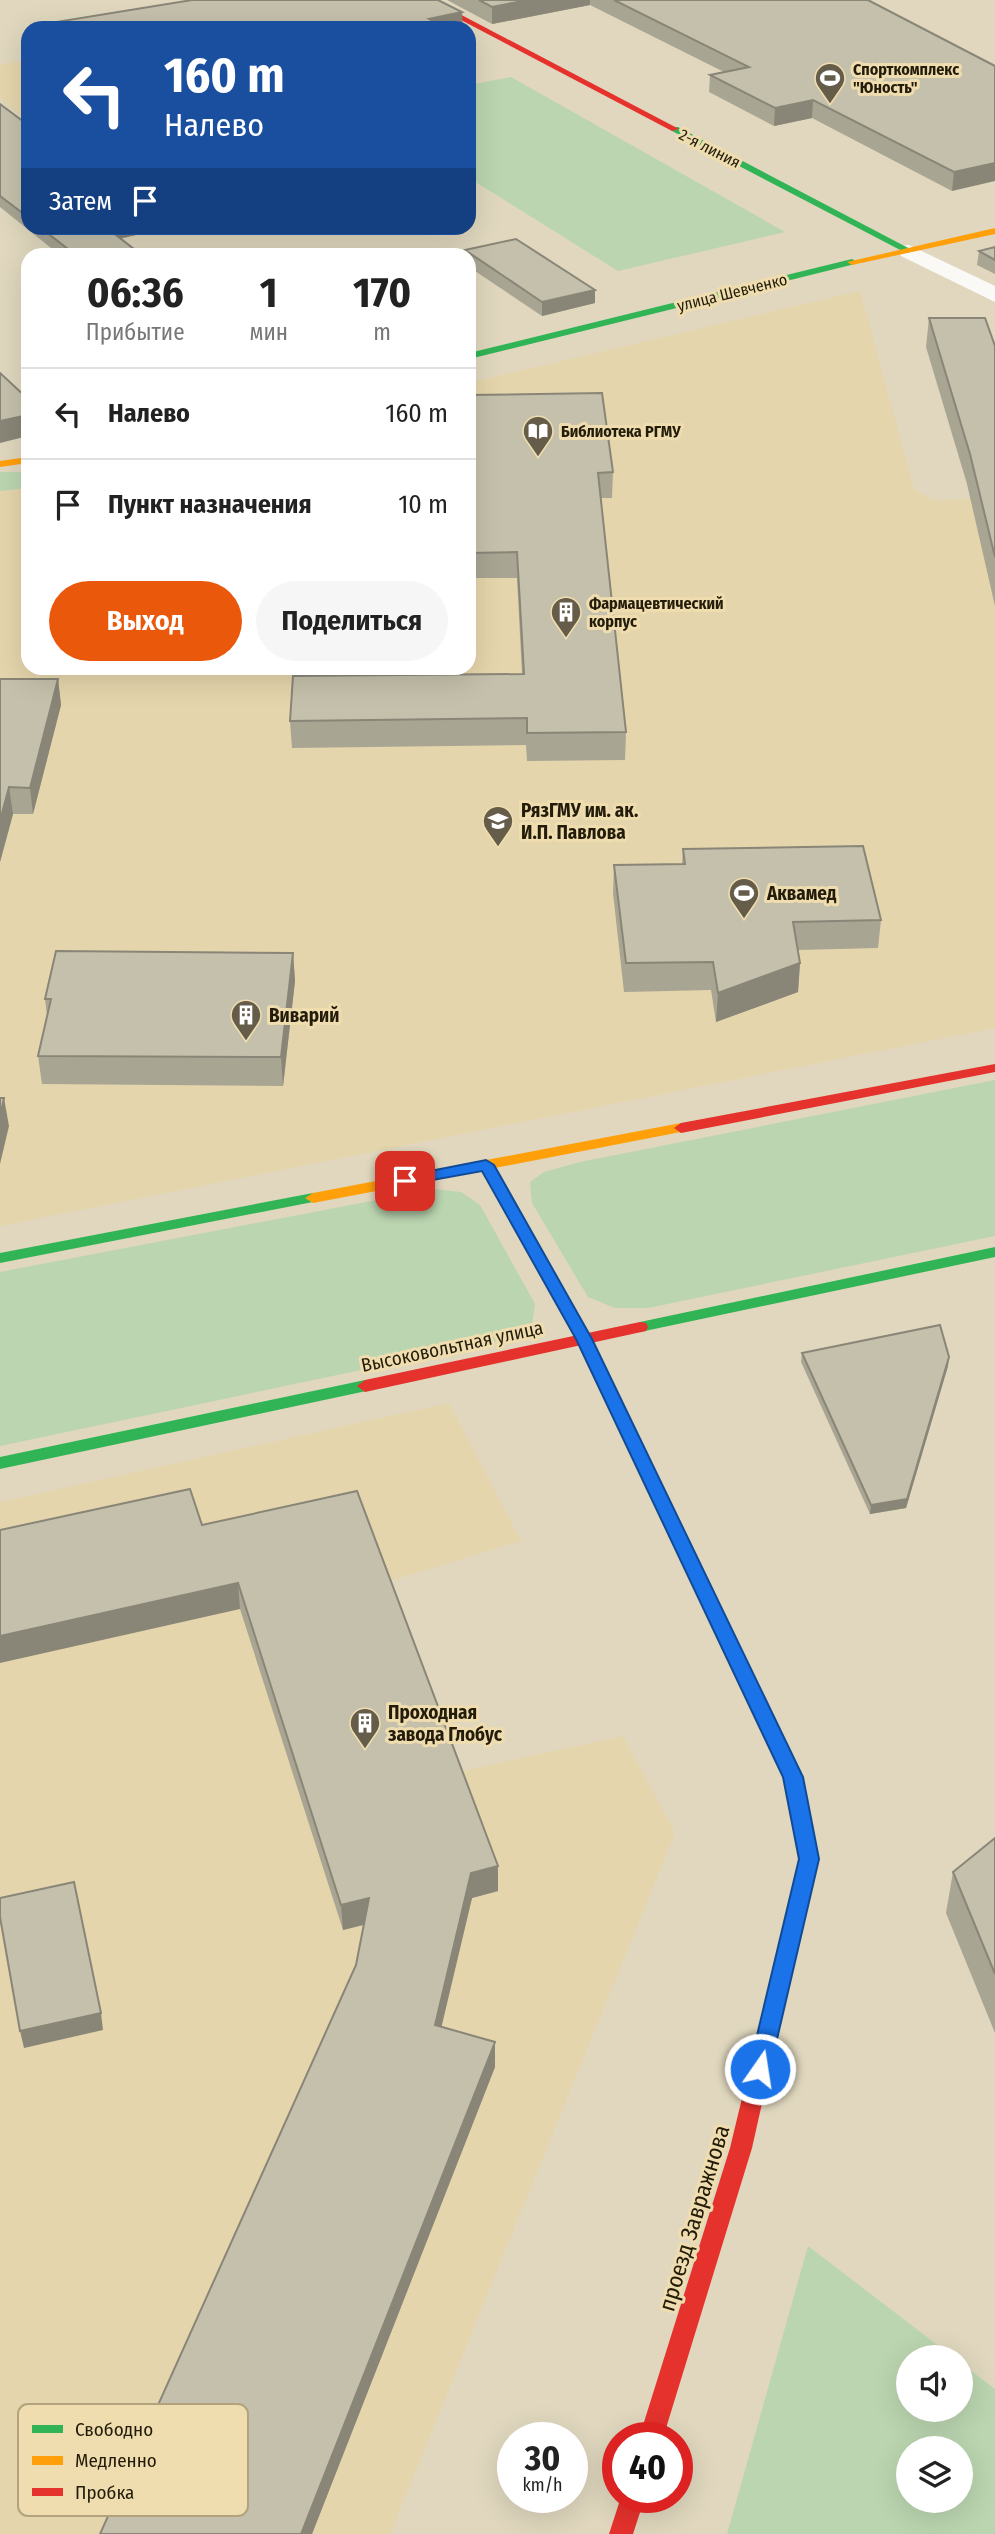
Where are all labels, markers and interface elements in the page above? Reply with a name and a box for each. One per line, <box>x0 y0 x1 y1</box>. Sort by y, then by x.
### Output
text: 160 m <box>164 46 285 105</box>
icon: left <box>49 49 140 140</box>
place label: Спорткомплекс "Юность" <box>853 60 959 97</box>
sports icon: Спорткомплекс "Юность" <box>813 61 847 105</box>
text: Налево <box>164 106 264 144</box>
street label: 2-я линия <box>676 125 744 172</box>
icon: arrive <box>126 182 164 220</box>
text: Затем <box>49 186 112 217</box>
text: 06:36 <box>87 268 184 318</box>
text: 1 <box>260 268 278 318</box>
text: 170 <box>353 268 411 318</box>
street label: улица Шевченко <box>675 270 789 315</box>
text: Прибытие <box>86 318 185 346</box>
text: мин <box>249 318 288 346</box>
text: m <box>373 318 391 346</box>
icon: left <box>49 395 87 433</box>
text: Налево <box>108 398 190 429</box>
text: 160 m <box>385 398 448 429</box>
library icon: Библиотека РГМУ <box>521 414 555 458</box>
place label: Библиотека РГМУ <box>561 422 681 441</box>
icon: arrive <box>49 486 87 524</box>
text: Пункт назначения <box>108 489 312 520</box>
text: 10 m <box>398 489 448 520</box>
button: Выход <box>49 581 242 661</box>
button: Поделиться <box>256 581 448 661</box>
place label: Фармацевтический корпус <box>589 594 724 631</box>
building icon: Фармацевтический корпус <box>549 595 583 639</box>
place label: РязГМУ им. ак. И.П. Павлова <box>521 799 638 844</box>
school or university icon: РязГМУ им. ак. И.П. Павлова <box>481 804 515 848</box>
sports icon: Аквамед <box>727 876 761 920</box>
place label: Аквамед <box>766 882 837 905</box>
building icon: Виварий <box>229 998 263 1042</box>
place label: Виварий <box>269 1004 339 1027</box>
pin <box>375 1151 435 1211</box>
icon: arrive <box>386 1162 424 1200</box>
street label: Высоковольтная улица <box>359 1316 545 1377</box>
place label: Проходная завода Глобус <box>388 1701 503 1746</box>
building icon: Проходная завода Глобус <box>348 1706 382 1750</box>
position arrow <box>723 2032 797 2106</box>
street label: проезд Завражнова <box>652 2122 736 2314</box>
map controls <box>896 2345 973 2513</box>
button: sound <box>896 2345 973 2422</box>
legend <box>18 2404 248 2516</box>
text: Свободно <box>75 2418 153 2441</box>
speed limit sign: 40 <box>602 2422 693 2513</box>
button: layers <box>896 2436 973 2513</box>
text: 30 <box>525 2437 560 2479</box>
text: Медленно <box>75 2449 157 2472</box>
text: km/h <box>522 2474 563 2496</box>
text: Пробка <box>75 2481 134 2504</box>

